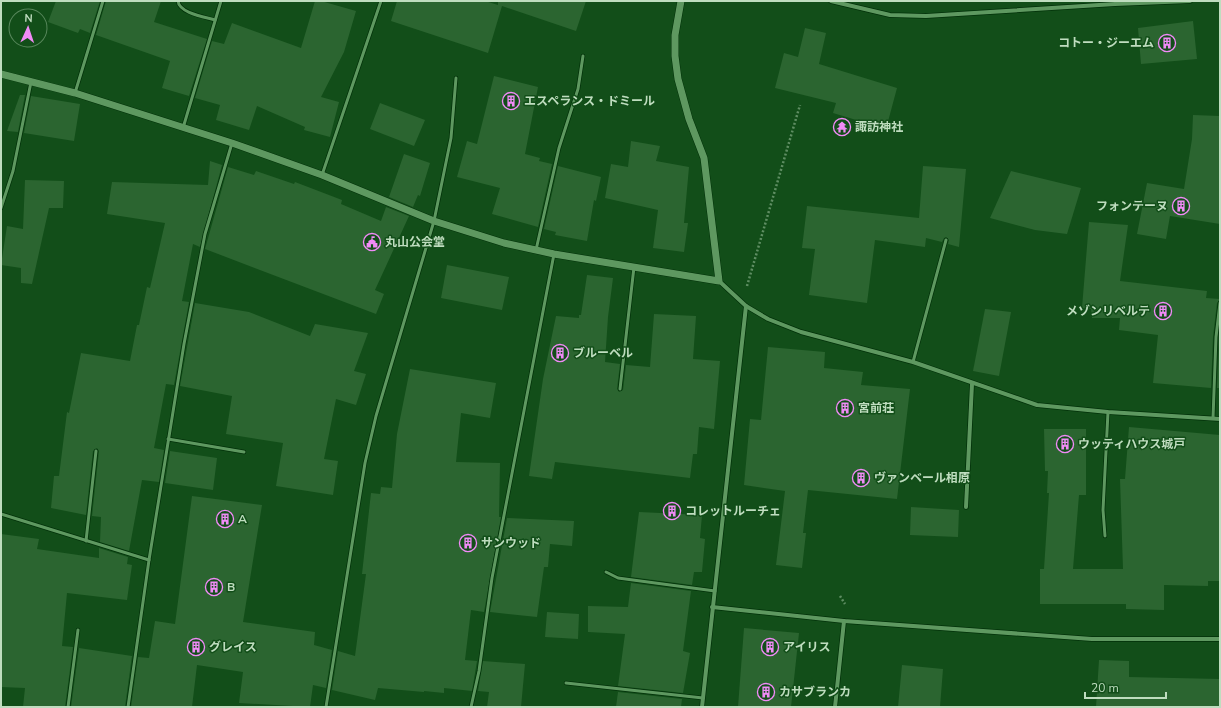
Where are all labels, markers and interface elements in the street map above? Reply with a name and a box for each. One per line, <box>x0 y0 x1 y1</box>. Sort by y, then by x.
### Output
north arrow <box>8 8 48 48</box>
text: N <box>24 11 33 26</box>
building icon: コトー・ジーエム <box>1157 33 1177 53</box>
place label: コトー・ジーエム <box>1058 35 1154 51</box>
building icon: エスペランス・ドミール <box>501 91 521 111</box>
place label: エスペランス・ドミール <box>524 93 655 109</box>
temple icon: 諏訪神社 <box>832 117 852 137</box>
place label: 諏訪神社 <box>855 119 903 135</box>
building icon: フォンテーヌ <box>1171 196 1191 216</box>
place label: フォンテーヌ <box>1096 198 1168 214</box>
public building icon: 丸山公会堂 <box>362 232 382 252</box>
place label: 丸山公会堂 <box>385 234 445 250</box>
building icon: メゾンリベルテ <box>1153 301 1173 321</box>
place label: メゾンリベルテ <box>1066 303 1150 319</box>
building icon: ブルーベル <box>550 343 570 363</box>
place label: ブルーベル <box>573 345 633 361</box>
building icon: 宮前荘 <box>835 398 855 418</box>
place label: 宮前荘 <box>858 400 894 416</box>
building icon: ウッティハウス城戸 <box>1055 434 1075 454</box>
place label: ウッティハウス城戸 <box>1078 436 1185 452</box>
building icon: ヴァンベール相原 <box>851 468 871 488</box>
place label: ヴァンベール相原 <box>874 470 970 486</box>
building icon: コレットルーチェ <box>662 501 682 521</box>
place label: コレットルーチェ <box>685 503 781 519</box>
building icon: A <box>215 509 235 529</box>
place label: A <box>238 511 247 527</box>
building icon: サンウッド <box>458 533 478 553</box>
place label: サンウッド <box>481 535 541 551</box>
building icon: B <box>204 577 224 597</box>
place label: B <box>227 579 235 595</box>
building icon: グレイス <box>186 637 206 657</box>
building icon: アイリス <box>760 637 780 657</box>
place label: グレイス <box>209 639 257 655</box>
place label: アイリス <box>783 639 830 655</box>
scale bar <box>1085 674 1166 700</box>
text: 20 m <box>1091 680 1119 696</box>
building icon: カサブランカ <box>756 682 776 702</box>
place label: カサブランカ <box>779 684 851 700</box>

